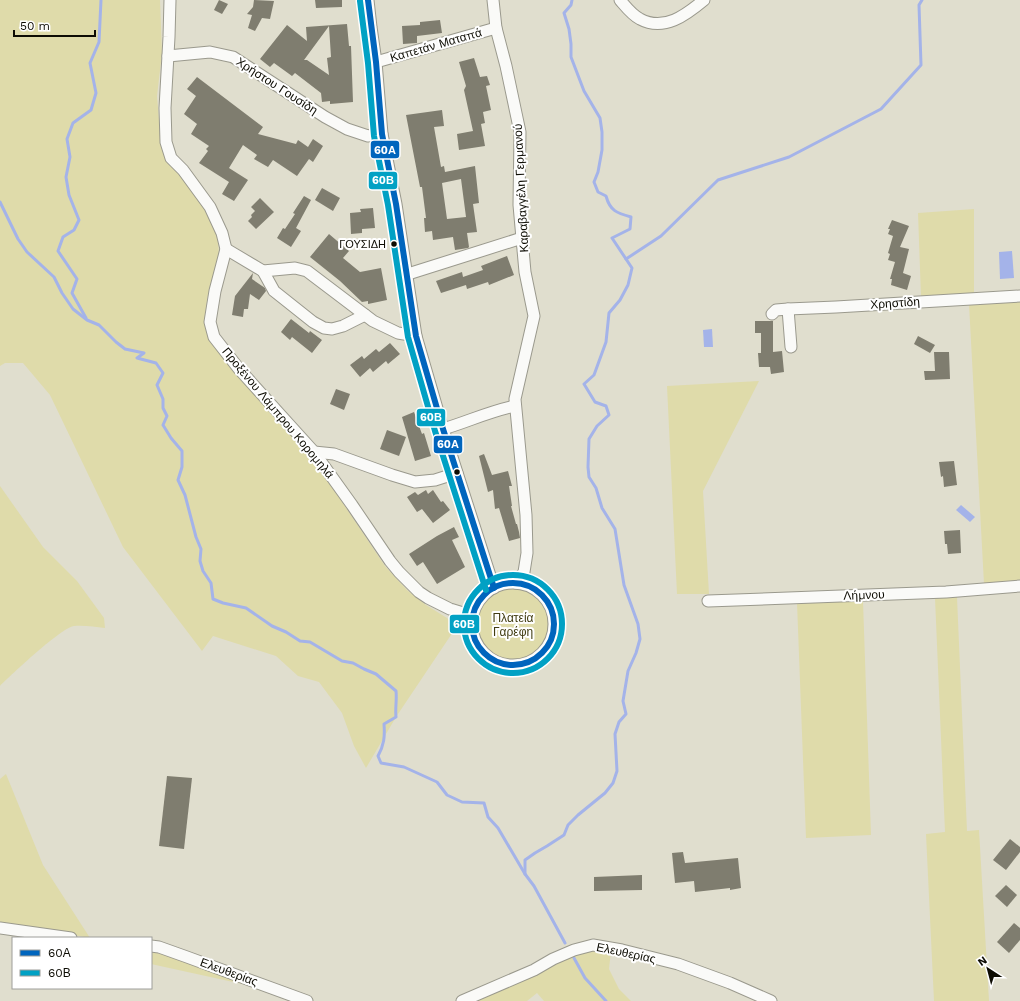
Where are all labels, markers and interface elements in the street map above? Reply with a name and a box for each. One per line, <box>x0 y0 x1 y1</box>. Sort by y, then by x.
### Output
scale bar <box>14 12 95 38</box>
text: 50 m <box>20 19 50 33</box>
street label: Καπετάν Ματαπά <box>389 25 484 65</box>
street label: Χρήστου Γουσίδη <box>234 55 320 117</box>
street label: Καραβαγγέλη Γερμανού <box>511 123 531 253</box>
line badge: 60Α <box>370 140 400 159</box>
text: 60Α <box>374 144 396 157</box>
line badge: 60Β <box>368 171 398 190</box>
text: 60Β <box>372 174 394 187</box>
place label: ΓΟΥΣΙΔΗ <box>339 238 386 251</box>
marker: ΓΟΥΣΙΔΗ <box>389 239 399 249</box>
street label: Χρηστίδη <box>870 294 920 312</box>
street label: Προξένου Λάμπρου Κορομηλά <box>219 345 337 481</box>
line badge: 60Β <box>416 408 446 427</box>
text: 60Β <box>420 411 442 424</box>
line badge: 60Α <box>433 435 463 454</box>
text: 60Α <box>437 438 459 451</box>
unlabelled marker <box>452 467 462 477</box>
street label: Λήμνου <box>843 587 885 603</box>
park label: Πλατεία Γαρέφη <box>492 611 534 639</box>
line badge: 60Β <box>449 614 480 634</box>
text: 60Β <box>453 618 475 631</box>
legend <box>12 937 152 989</box>
street label: Ελευθερίας <box>595 940 657 966</box>
text: 60Α <box>48 946 71 960</box>
north arrow <box>968 949 1008 989</box>
text: N <box>975 954 990 969</box>
street label: Ελευθερίας <box>198 955 260 989</box>
text: 60Β <box>48 966 71 980</box>

